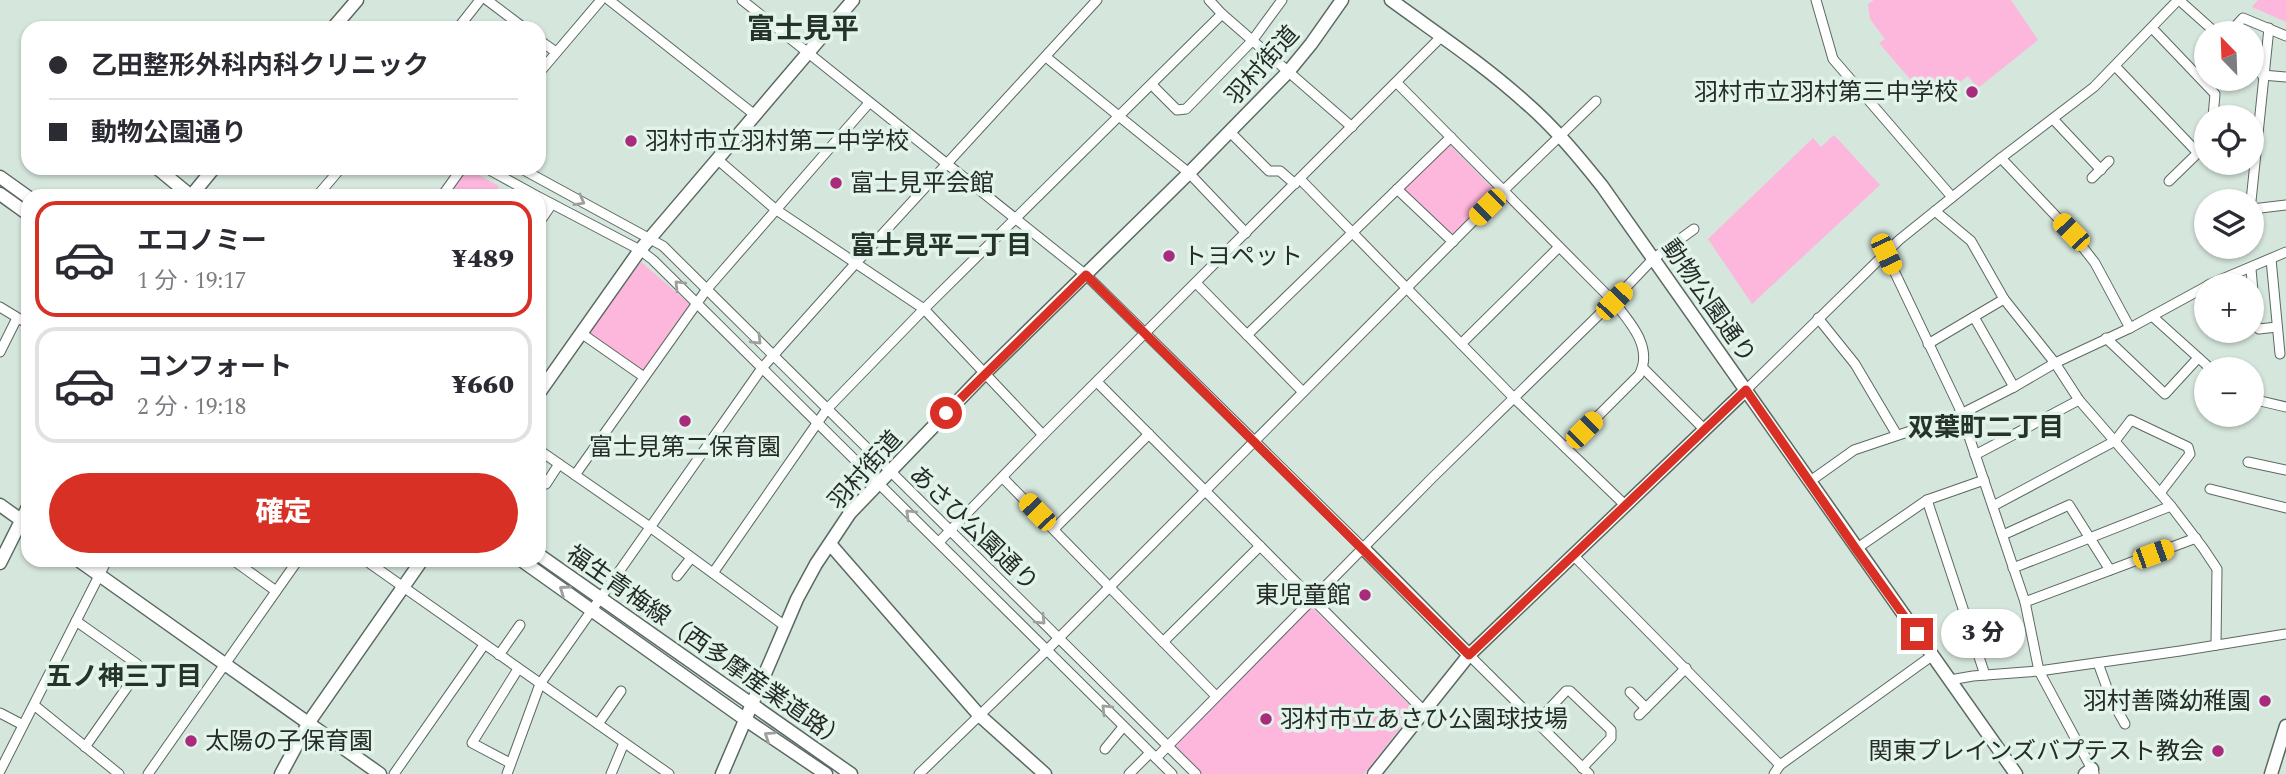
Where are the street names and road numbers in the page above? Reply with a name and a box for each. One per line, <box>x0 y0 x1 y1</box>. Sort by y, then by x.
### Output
street label: 羽村街道 <box>1217 18 1308 113</box>
street label: 動物公園通り <box>1652 232 1764 371</box>
street label: 羽村街道 <box>820 423 911 518</box>
street label: あさひ公園通り <box>900 457 1046 600</box>
street label: 福生青梅線（西多摩産業道路） <box>558 537 854 759</box>

